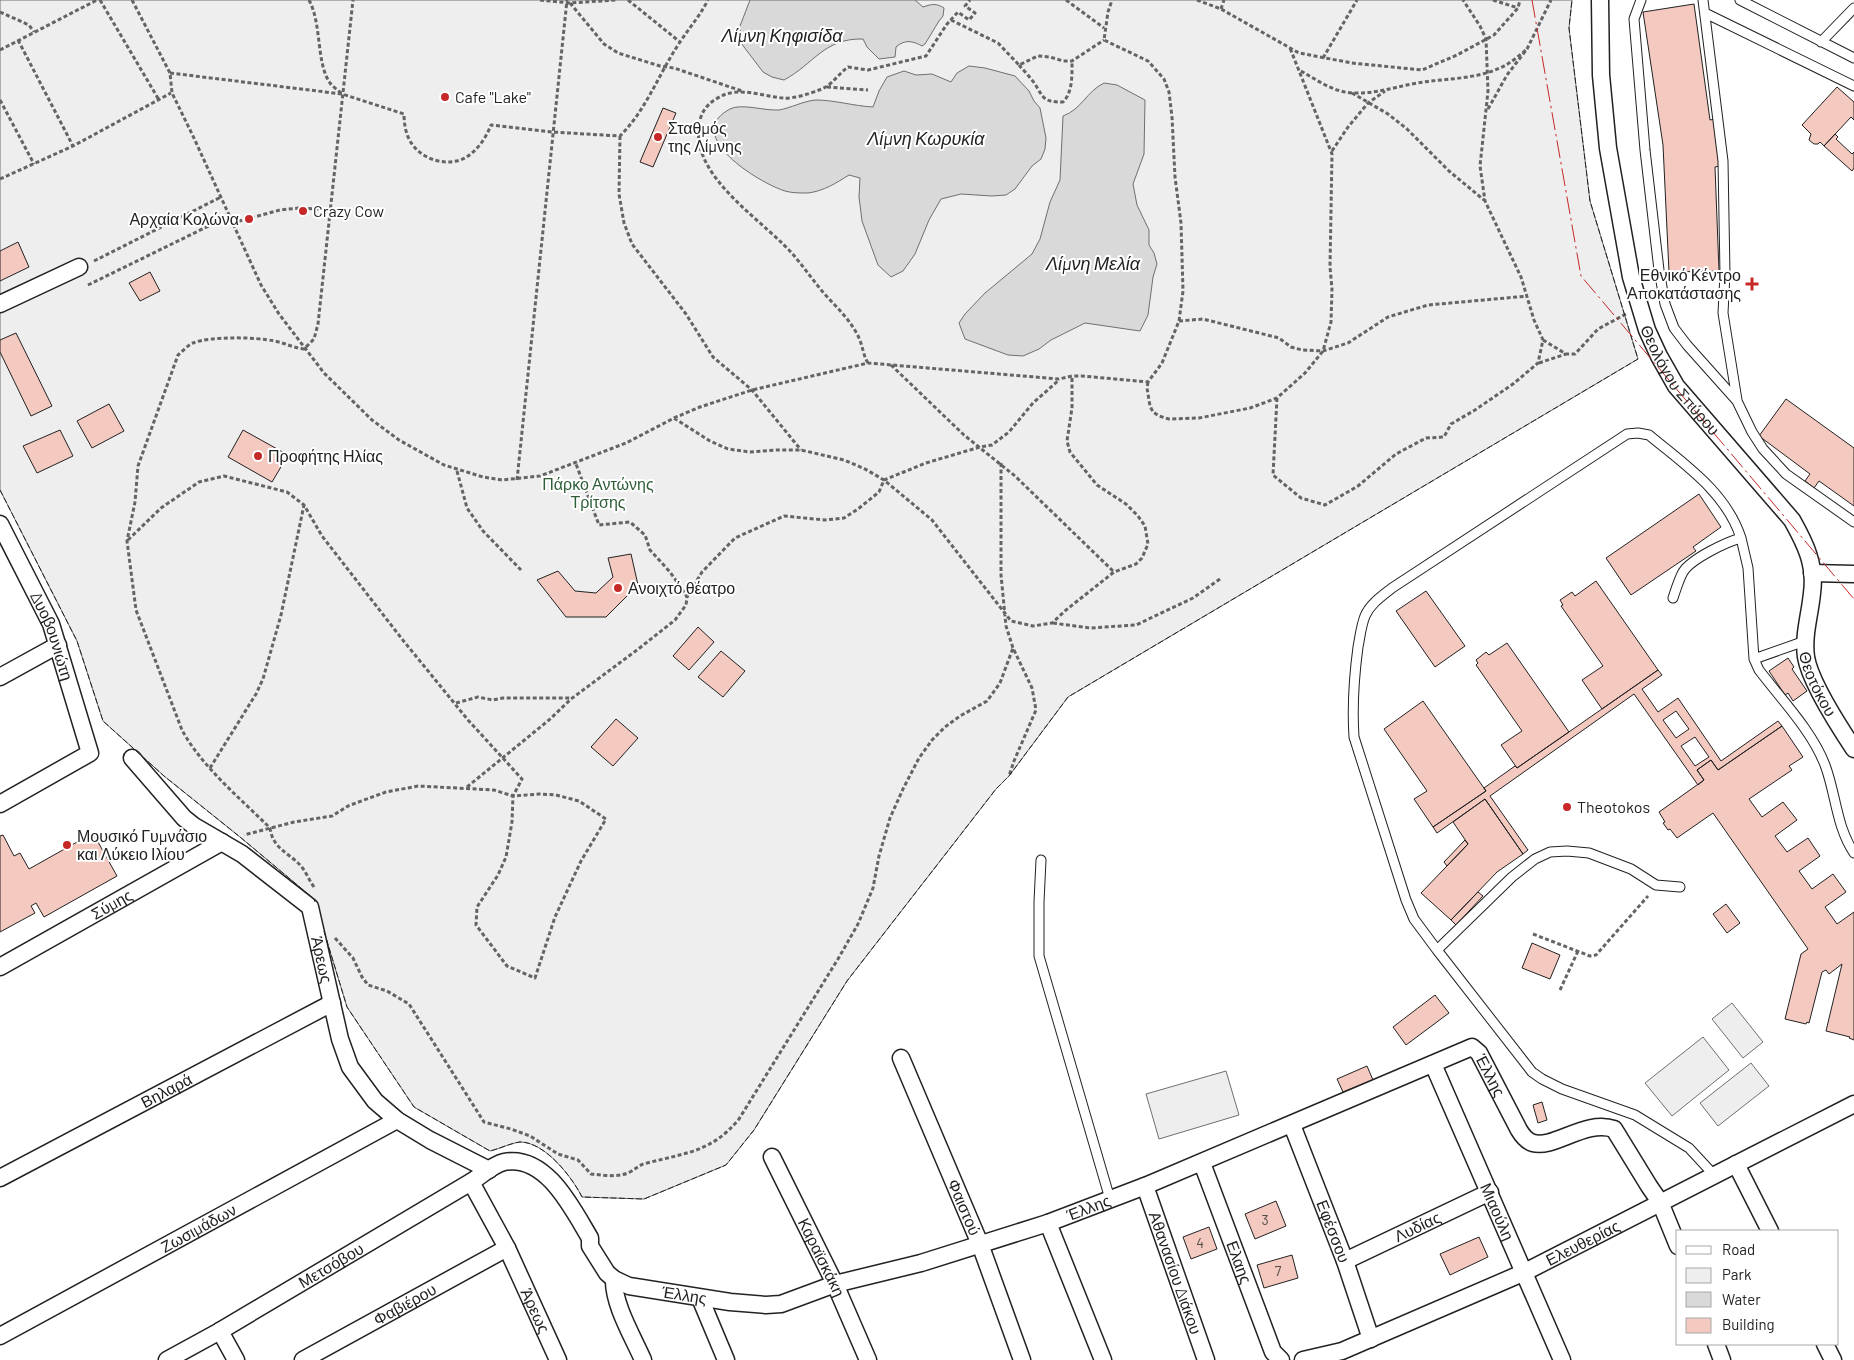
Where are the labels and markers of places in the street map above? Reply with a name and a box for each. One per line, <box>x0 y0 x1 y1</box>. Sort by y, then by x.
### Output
place label: Cafe "Lake" <box>455 87 531 106</box>
marker: Cafe "Lake" <box>439 91 451 103</box>
place label: Σταθμός της Λίμνης <box>668 118 742 155</box>
marker: Σταθμός της Λίμνης <box>652 131 664 143</box>
place label: Crazy Cow <box>313 201 384 220</box>
marker: Crazy Cow <box>297 205 309 217</box>
place label: Αρχαία Κολώνα <box>129 209 239 228</box>
marker: Αρχαία Κολώνα <box>243 213 255 225</box>
place label: Εθνικό Κέντρο Αποκατάστασης <box>1627 265 1741 302</box>
marker: Εθνικό Κέντρο Αποκατάστασης <box>1745 277 1759 291</box>
place label: Προφήτης Ηλίας <box>268 446 383 465</box>
marker: Προφήτης Ηλίας <box>252 450 264 462</box>
place label: Ανοιχτό θέατρο <box>628 578 735 597</box>
marker: Ανοιχτό θέατρο <box>612 582 624 594</box>
place label: Theotokos <box>1577 797 1650 816</box>
marker: Theotokos <box>1561 801 1573 813</box>
place label: Μουσικό Γυμνάσιο και Λύκειο Ιλίου <box>77 826 207 863</box>
marker: Μουσικό Γυμνάσιο και Λύκειο Ιλίου <box>61 839 73 851</box>

